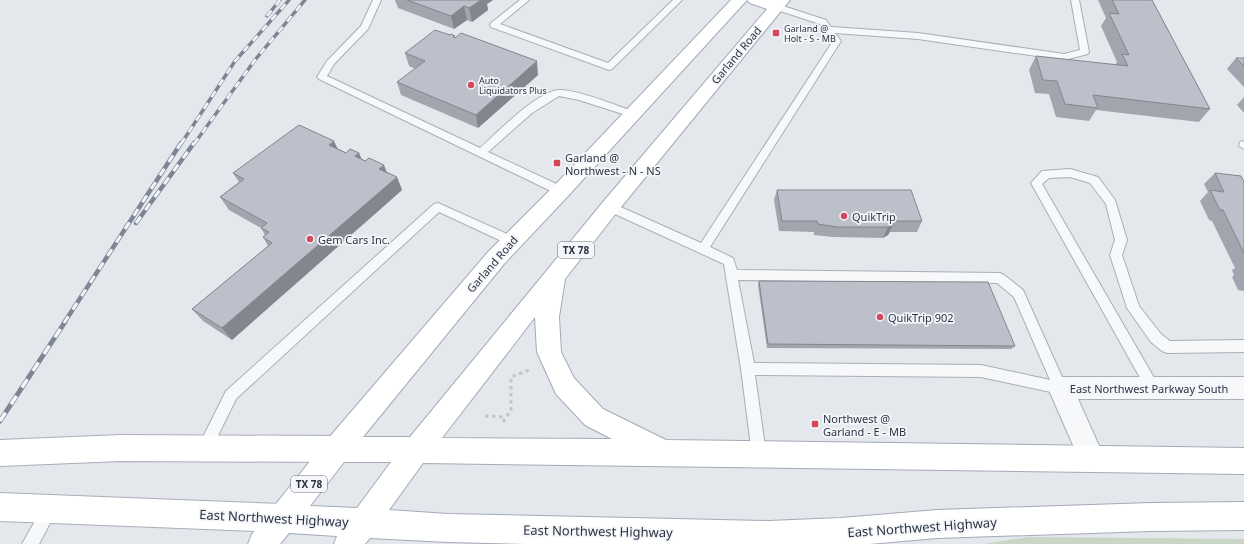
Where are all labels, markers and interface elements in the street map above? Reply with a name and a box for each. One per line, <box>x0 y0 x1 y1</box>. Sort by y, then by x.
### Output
place label: Garland @ Holt - S - MB <box>784 22 836 45</box>
street label: Garland Road <box>708 23 764 87</box>
marker: Garland @ Holt - S - MB <box>771 28 781 38</box>
place label: Auto Liquidators Plus <box>479 74 547 97</box>
marker: Auto Liquidators Plus <box>466 80 476 90</box>
place label: Garland @ Northwest - N - NS <box>565 150 661 178</box>
marker: Garland @ Northwest - N - NS <box>552 158 562 168</box>
place label: QuikTrip <box>852 209 896 224</box>
marker: QuikTrip <box>839 211 849 221</box>
place label: Gem Cars Inc. <box>318 232 390 247</box>
street label: Garland Road <box>463 232 521 296</box>
marker: Gem Cars Inc. <box>305 234 315 244</box>
road number: TX 78 <box>558 242 594 258</box>
place label: QuikTrip 902 <box>888 310 954 325</box>
marker: QuikTrip 902 <box>875 312 885 322</box>
street label: East Northwest Parkway South <box>1070 381 1228 396</box>
place label: Northwest @ Garland - E - MB <box>823 411 906 439</box>
marker: Northwest @ Garland - E - MB <box>810 419 820 429</box>
road number: TX 78 <box>291 476 327 492</box>
street label: East Northwest Highway <box>199 505 350 531</box>
street label: East Northwest Highway <box>847 513 998 541</box>
street label: East Northwest Highway <box>523 521 673 541</box>

